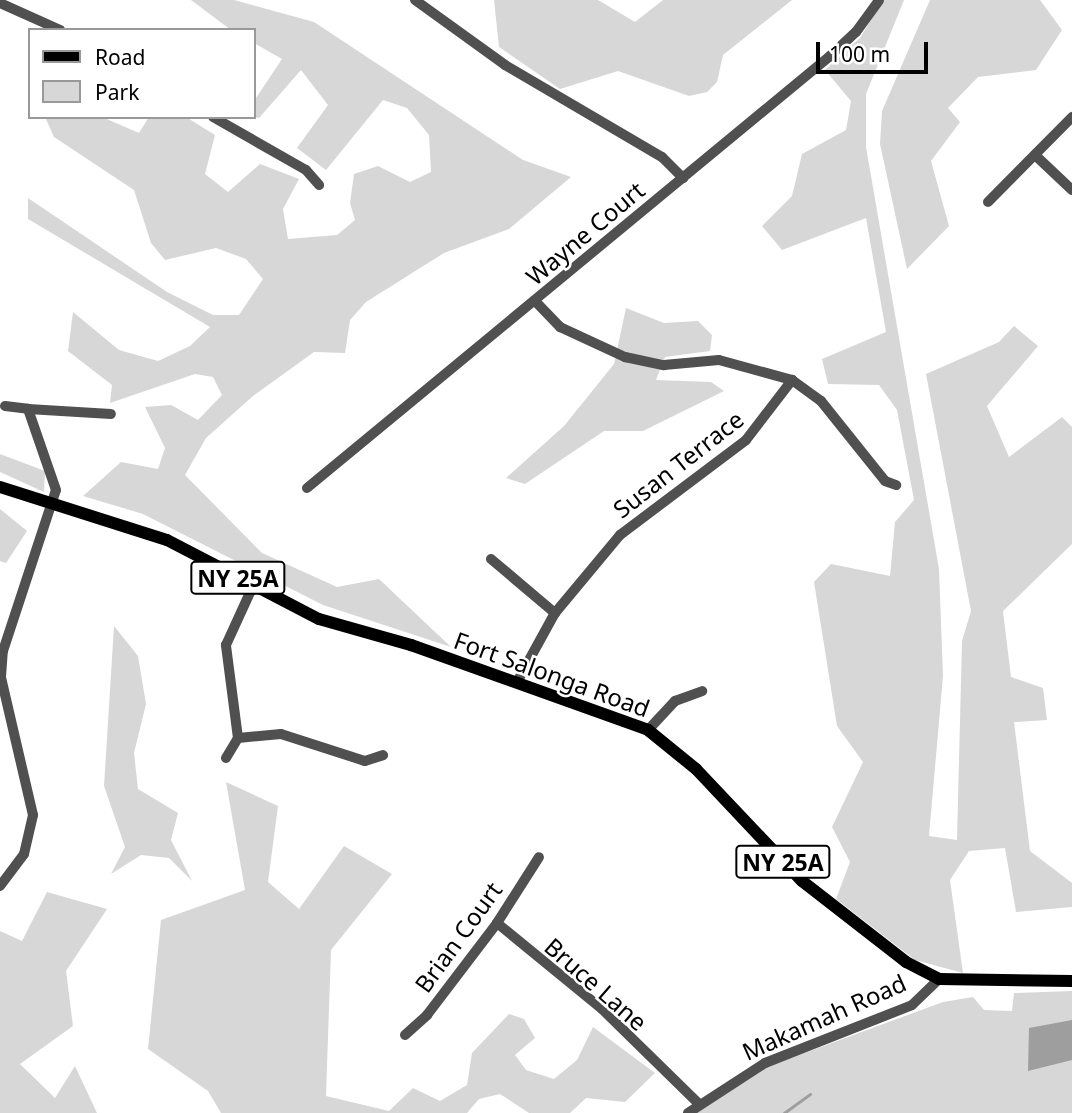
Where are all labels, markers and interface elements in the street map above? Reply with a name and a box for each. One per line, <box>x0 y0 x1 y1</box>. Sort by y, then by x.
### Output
legend <box>28 28 256 119</box>
scale bar <box>820 28 932 72</box>
text: 100 m <box>829 40 890 68</box>
text: Road <box>95 43 145 71</box>
text: Park <box>95 78 139 106</box>
street label: Wayne Court <box>520 175 650 291</box>
street label: Susan Terrace <box>607 404 749 524</box>
road number: NY 25A <box>189 558 287 598</box>
street label: Fort Salonga Road <box>450 625 654 723</box>
road number: NY 25A <box>734 842 832 882</box>
street label: Brian Court <box>408 876 508 998</box>
street label: Bruce Lane <box>539 932 653 1036</box>
street label: Makamah Road <box>738 968 910 1066</box>

